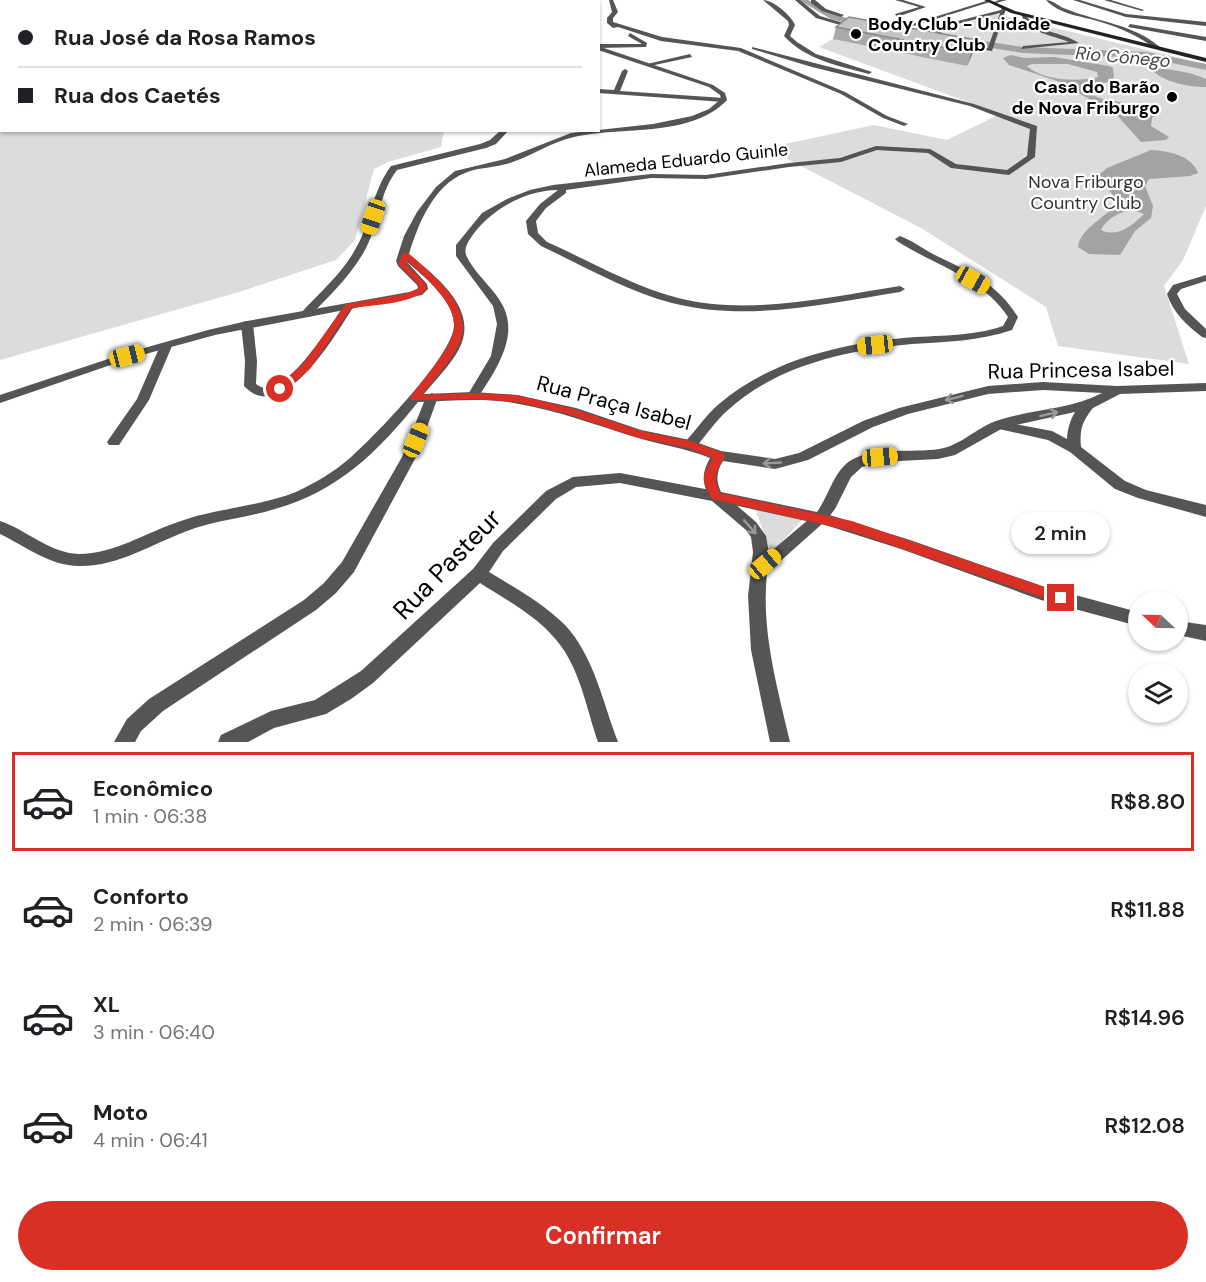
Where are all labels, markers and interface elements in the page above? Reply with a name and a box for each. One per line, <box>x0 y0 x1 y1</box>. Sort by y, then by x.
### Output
place label: Body Club - Unidade Country Club <box>868 12 1051 57</box>
text: Rua José da Rosa Ramos <box>54 23 316 52</box>
marker: Body Club - Unidade Country Club <box>849 27 863 41</box>
water label: Rio Cônego <box>1074 41 1172 73</box>
place label: Casa do Barão de Nova Friburgo <box>1011 75 1160 120</box>
text: Rua dos Caetés <box>54 81 221 110</box>
marker: Casa do Barão de Nova Friburgo <box>1165 90 1179 104</box>
street label: Alameda Eduardo Guinle <box>583 137 789 183</box>
park label: Nova Friburgo Country Club <box>1028 170 1144 215</box>
car <box>359 197 387 237</box>
car <box>953 263 993 297</box>
car <box>856 334 894 356</box>
car <box>107 343 147 369</box>
street label: Rua Princesa Isabel <box>987 354 1175 386</box>
street label: Rua Praça Isabel <box>534 369 694 437</box>
route start <box>266 375 293 402</box>
one-way arrow <box>945 393 964 405</box>
one-way arrow <box>1039 408 1059 419</box>
car <box>401 420 431 460</box>
car <box>861 446 899 468</box>
one-way arrow <box>763 458 782 469</box>
street label: Rua Pasteur <box>386 501 508 627</box>
callout: 2 min <box>1012 511 1110 553</box>
one-way arrow <box>743 519 757 534</box>
text: 2 min <box>1034 520 1087 546</box>
car <box>745 546 785 582</box>
route end <box>1047 584 1074 611</box>
north arrow <box>1128 591 1188 651</box>
map controls <box>1128 591 1188 723</box>
button: layers <box>1128 663 1188 723</box>
text: Econômico <box>93 774 213 803</box>
icon: car <box>21 775 75 829</box>
text: R$8.80 <box>1110 787 1185 816</box>
text: 1 min · 06:38 <box>93 803 208 829</box>
text: Conforto <box>93 882 189 911</box>
icon: car <box>21 883 75 937</box>
text: R$11.88 <box>1110 895 1185 924</box>
text: 2 min · 06:39 <box>93 911 213 937</box>
text: XL <box>93 990 120 1019</box>
icon: car <box>21 991 75 1045</box>
text: R$14.96 <box>1104 1003 1185 1032</box>
text: 3 min · 06:40 <box>93 1019 215 1045</box>
text: Moto <box>93 1098 148 1127</box>
icon: car <box>21 1099 75 1153</box>
text: R$12.08 <box>1104 1111 1185 1140</box>
text: 4 min · 06:41 <box>93 1127 208 1153</box>
button: Confirmar <box>18 1201 1188 1270</box>

